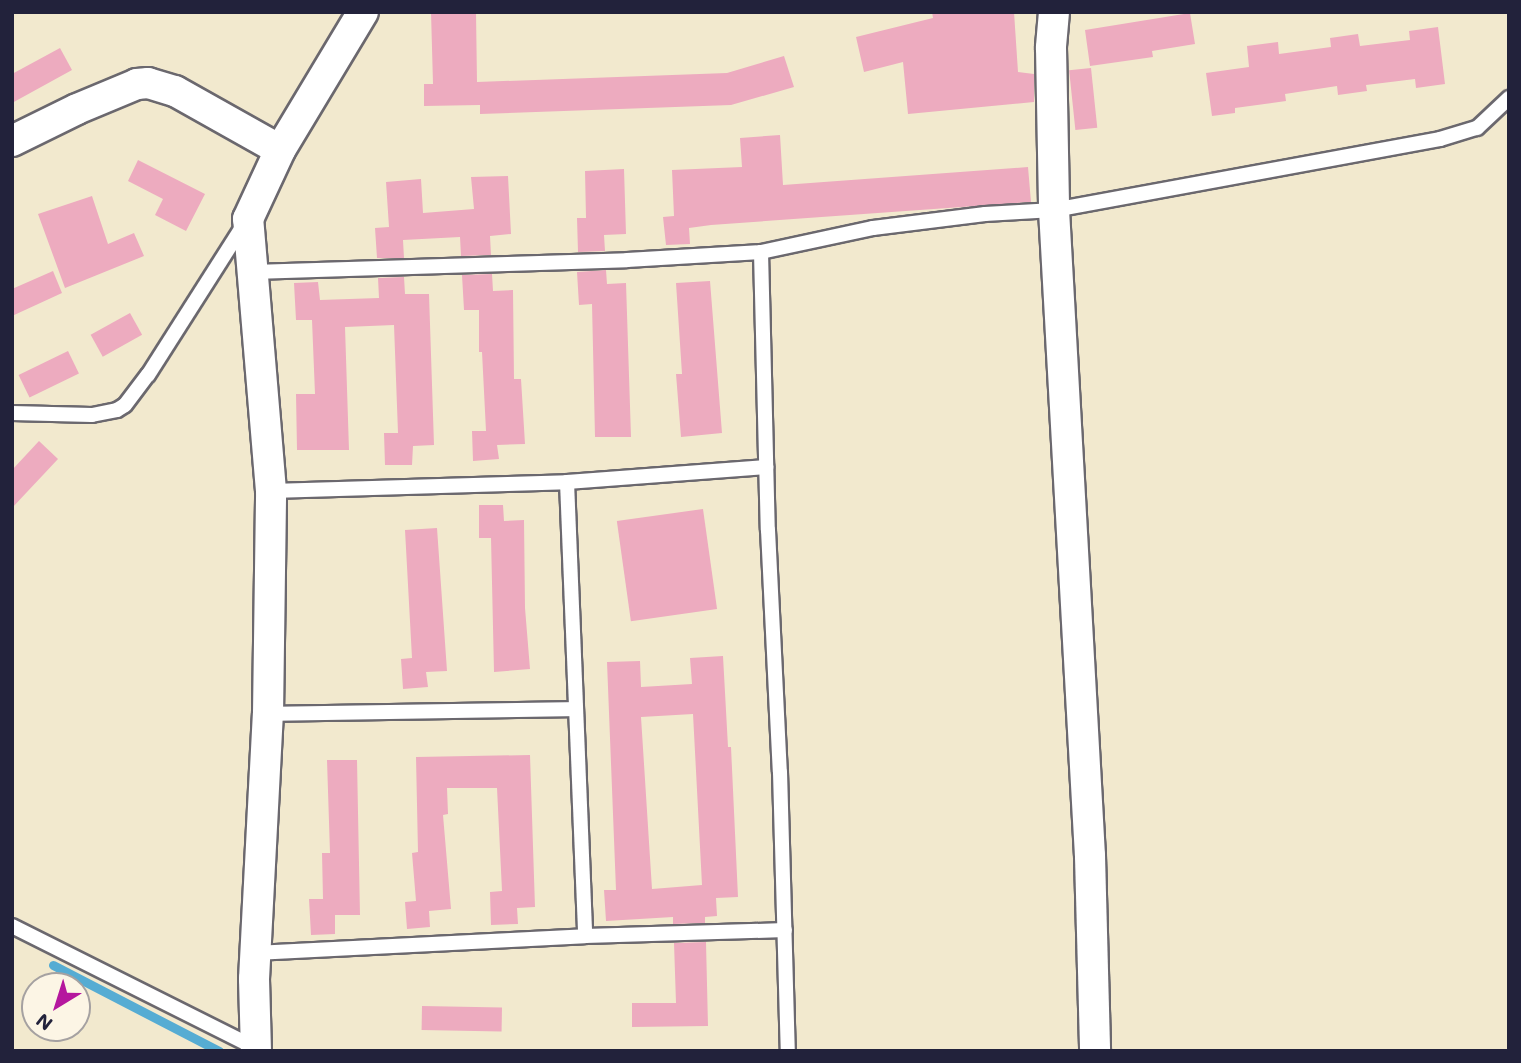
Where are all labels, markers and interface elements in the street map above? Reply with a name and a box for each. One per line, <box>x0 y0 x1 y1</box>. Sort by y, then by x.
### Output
north arrow <box>21 972 91 1042</box>
text: N <box>31 1008 57 1037</box>

